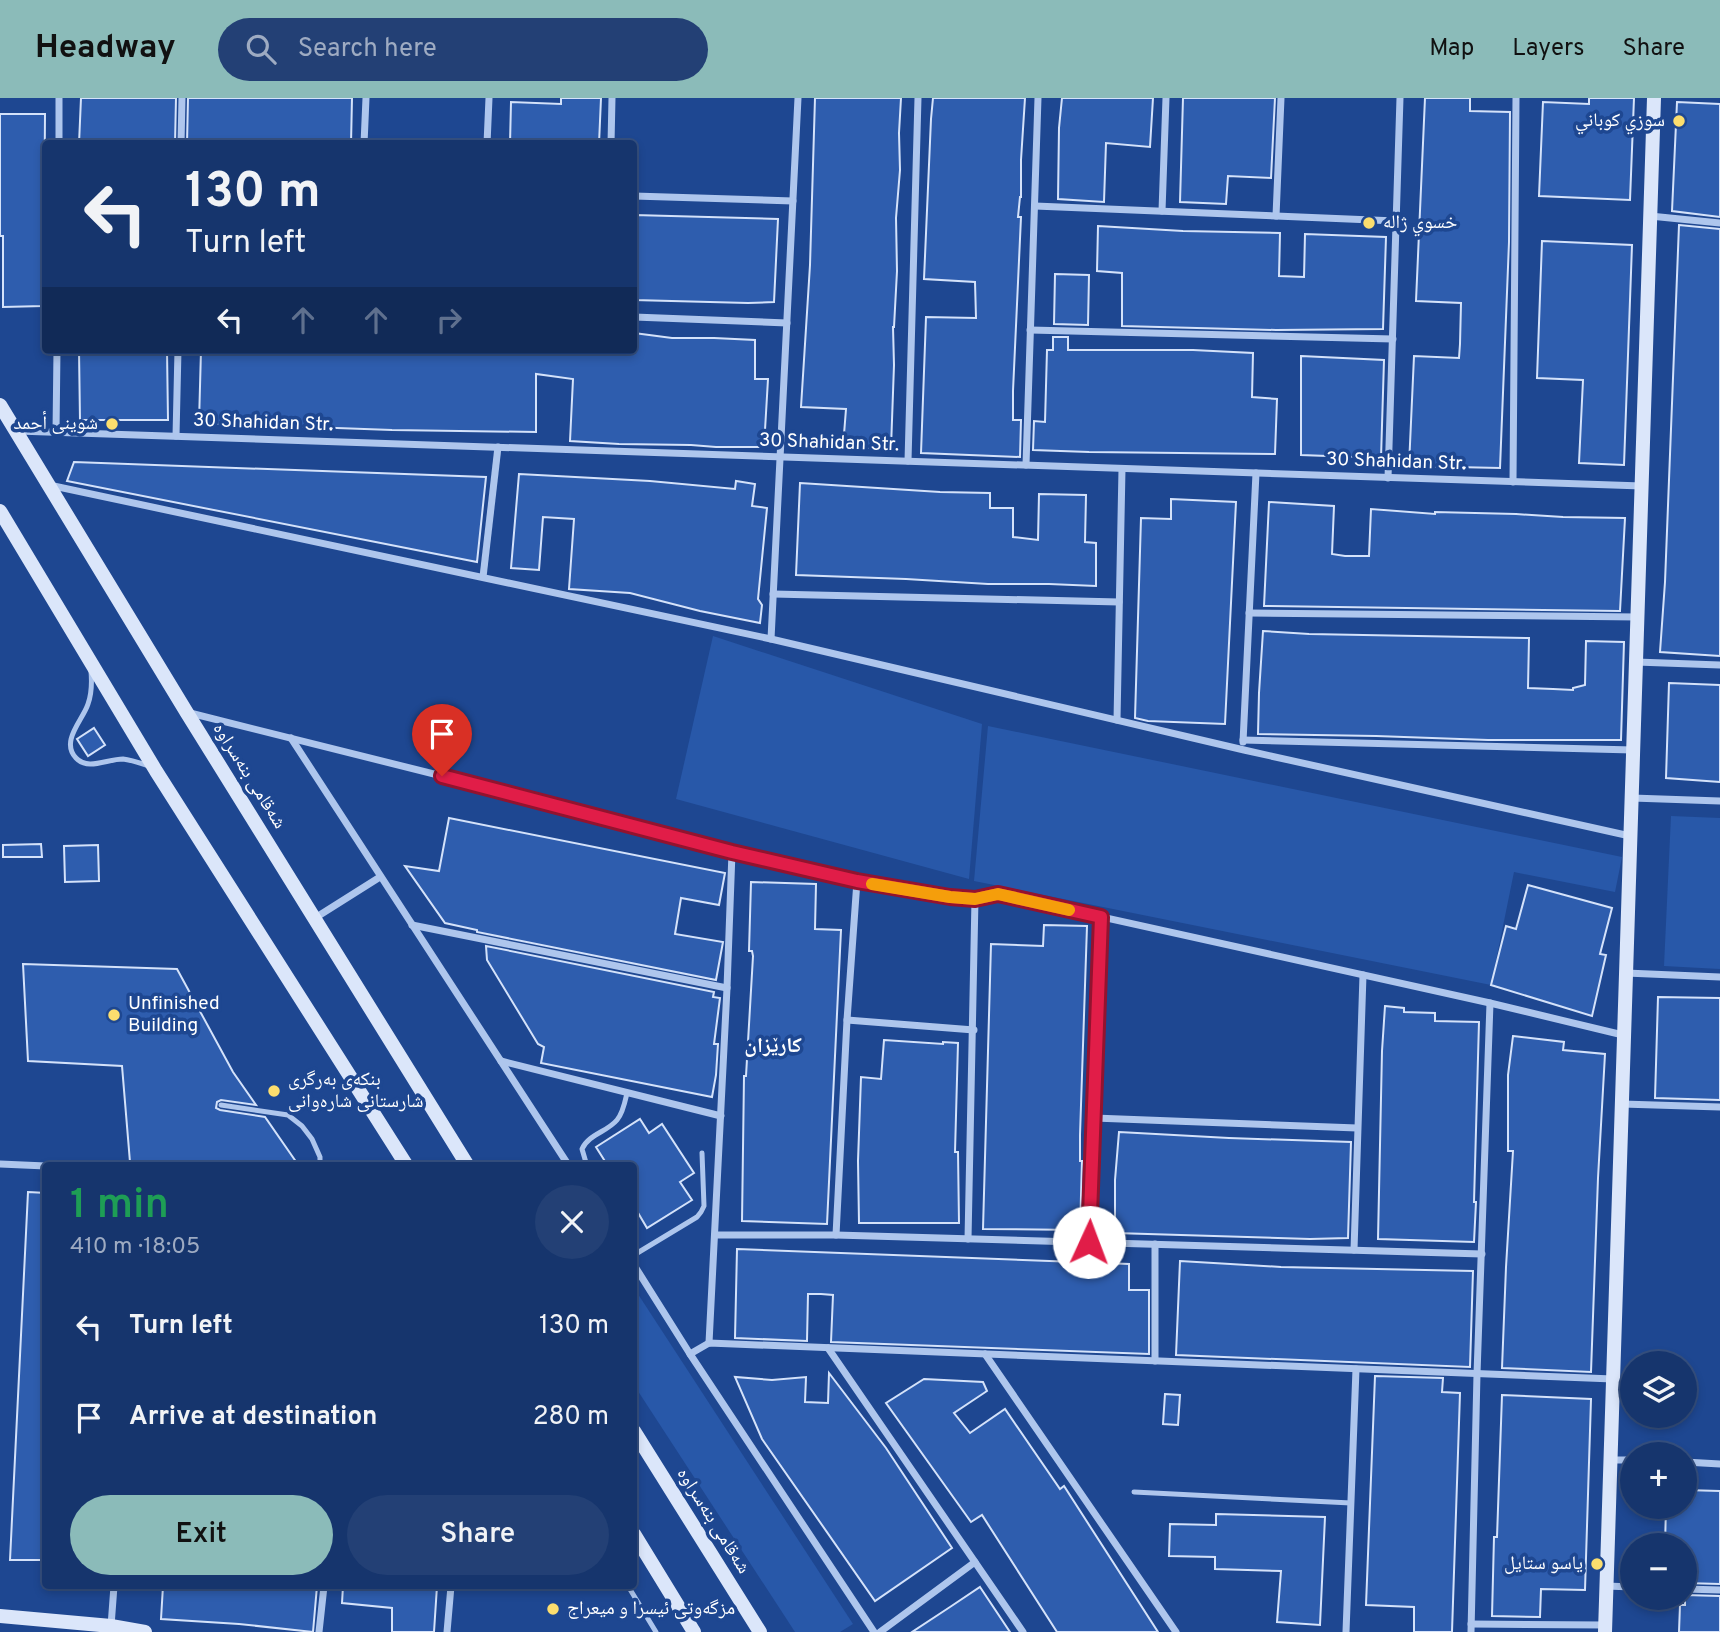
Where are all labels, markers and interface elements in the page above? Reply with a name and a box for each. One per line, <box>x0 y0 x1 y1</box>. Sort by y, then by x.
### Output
search box <box>218 18 708 81</box>
text: Headway <box>35 28 176 70</box>
icon: search <box>242 30 280 68</box>
text: Search here <box>298 33 437 66</box>
text: Map <box>1429 34 1474 64</box>
text: Layers <box>1512 34 1584 64</box>
text: Share <box>1622 34 1685 64</box>
place label: سوزي كوباني <box>1575 109 1665 135</box>
marker: سوزي كوباني <box>1671 113 1687 129</box>
text: 130 m <box>185 163 321 225</box>
icon: left <box>70 168 161 259</box>
place label: خسوي ژاله <box>1383 211 1457 237</box>
marker: خسوي ژاله <box>1361 215 1377 231</box>
text: Turn left <box>185 224 306 264</box>
icon: left <box>211 301 249 339</box>
icon: ahead <box>284 301 322 339</box>
icon: ahead <box>357 301 395 339</box>
icon: right <box>430 301 468 339</box>
street label: 30 Shahidan Str. <box>192 409 334 437</box>
place label: شوینی أحمد <box>14 411 98 436</box>
marker: شوینی أحمد <box>104 416 120 432</box>
street label: 30 Shahidan Str. <box>758 429 900 457</box>
street label: 30 Shahidan Str. <box>1325 448 1467 476</box>
pin <box>412 704 472 776</box>
icon: arrive <box>423 715 461 753</box>
street label: شەقامی بنەسراوە <box>207 718 291 834</box>
place label: Unfinished Building <box>128 992 220 1038</box>
marker: Unfinished Building <box>106 1007 122 1023</box>
district label: کارێزان <box>744 1033 802 1060</box>
place label: بنكەی بەرگری شارستانی شارەوانی <box>288 1068 424 1114</box>
marker: بنكەی بەرگری شارستانی شارەوانی <box>266 1083 282 1099</box>
text: 1 min <box>70 1180 169 1233</box>
button: close <box>535 1185 609 1259</box>
position arrow <box>1052 1205 1126 1279</box>
text: 410 m · 18:05 <box>70 1233 200 1262</box>
icon: left <box>70 1308 108 1346</box>
text: Turn left <box>129 1310 233 1343</box>
text: 130 m <box>539 1310 609 1343</box>
map controls <box>1620 1351 1697 1610</box>
button: layers <box>1620 1351 1697 1428</box>
icon: arrive <box>70 1399 108 1437</box>
text: Arrive at destination <box>129 1401 377 1434</box>
text: 280 m <box>533 1401 609 1434</box>
button: + <box>1620 1442 1697 1519</box>
street label: شەقامی بنەسراوە <box>671 1463 755 1579</box>
button: Exit <box>70 1495 333 1575</box>
button: Share <box>347 1495 609 1575</box>
button: − <box>1620 1533 1697 1610</box>
place label: ياسو ستايل <box>1504 1552 1583 1576</box>
marker: ياسو ستايل <box>1589 1556 1605 1572</box>
place label: مزگەوتی ئیسرا و میعراج <box>567 1597 735 1621</box>
marker: مزگەوتی ئیسرا و میعراج <box>545 1601 561 1617</box>

